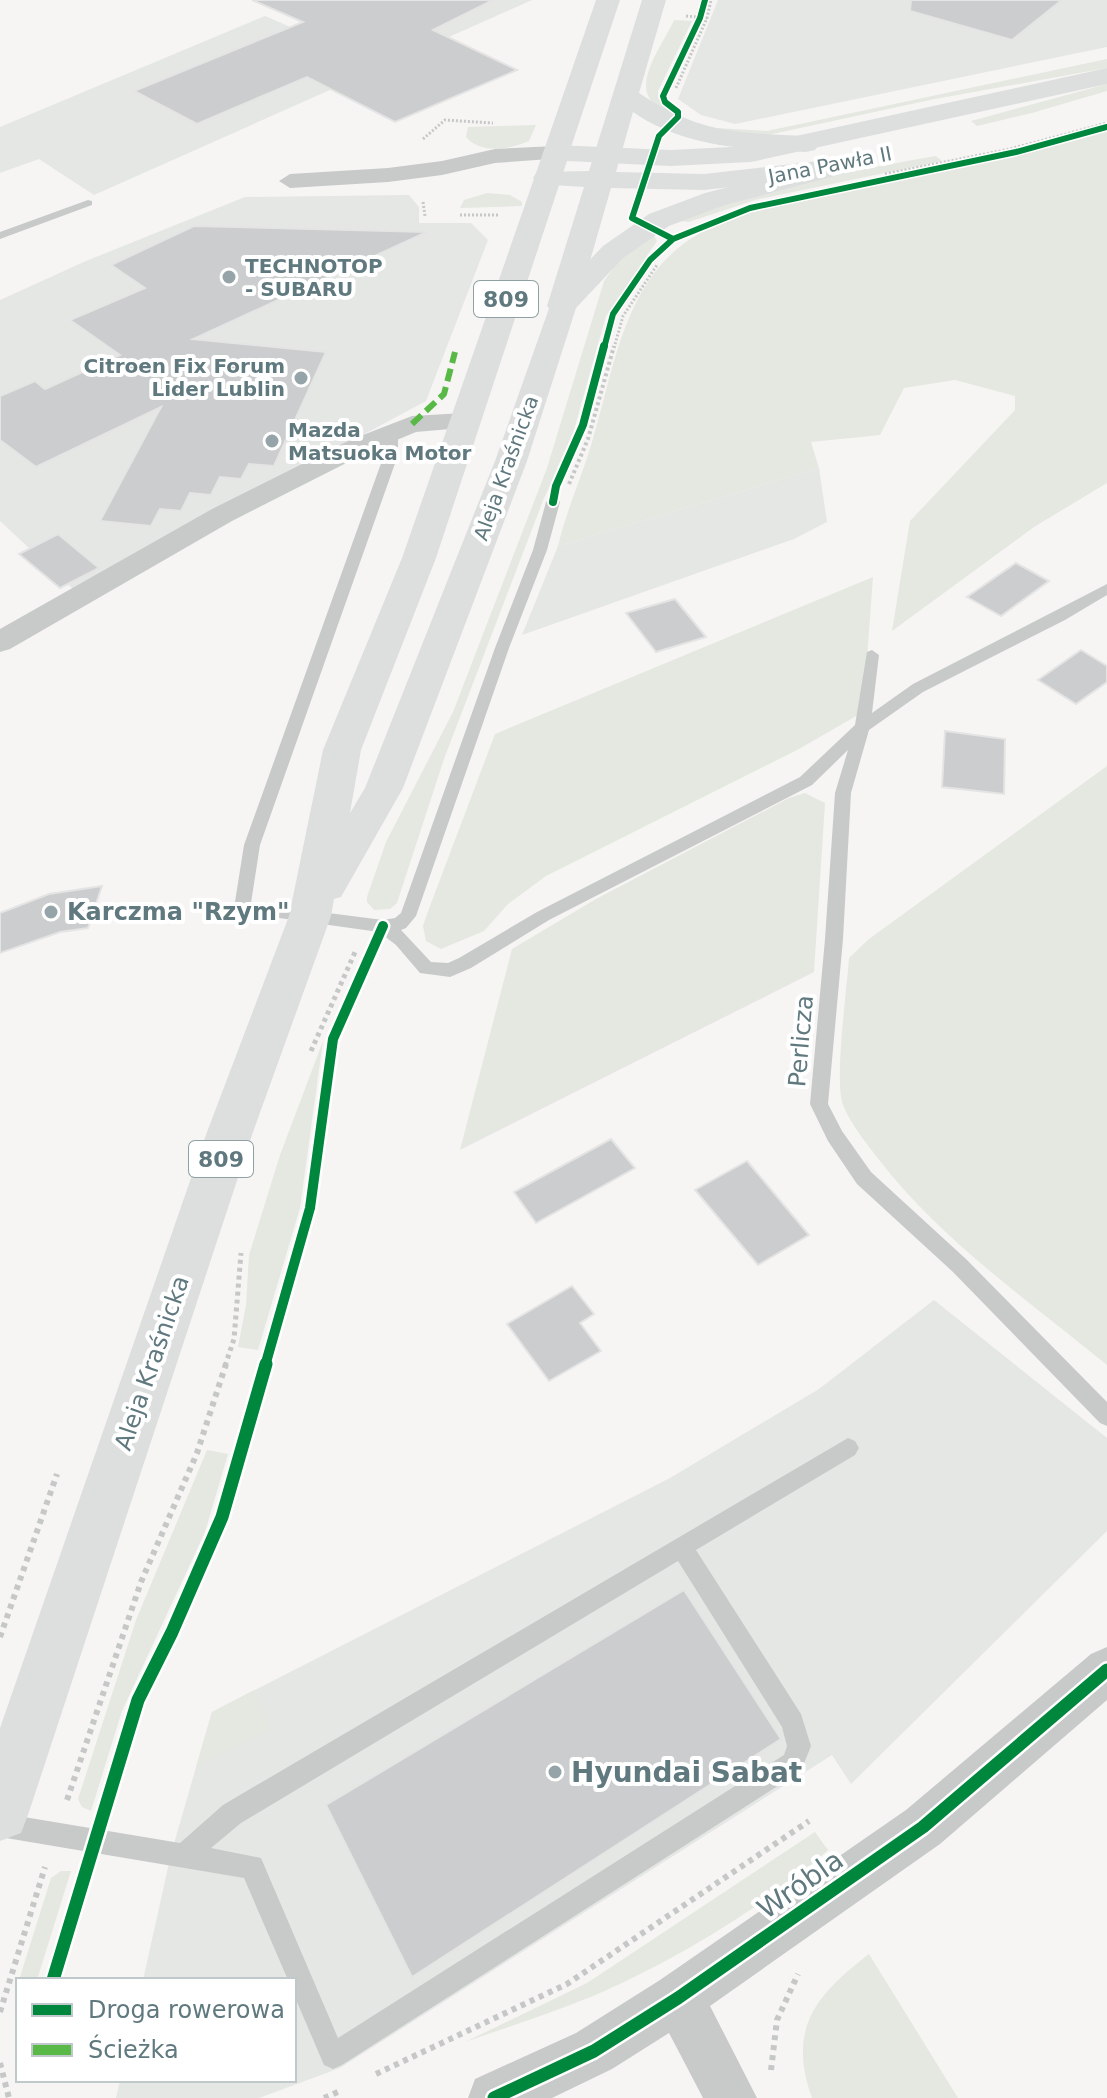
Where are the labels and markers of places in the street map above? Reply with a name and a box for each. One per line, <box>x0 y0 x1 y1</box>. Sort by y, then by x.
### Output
place label: TECHNOTOP - SUBARU <box>245 254 383 301</box>
marker: TECHNOTOP - SUBARU <box>220 268 238 286</box>
place label: Citroen Fix Forum Lider Lublin <box>84 354 285 401</box>
marker: Citroen Fix Forum Lider Lublin <box>292 369 310 387</box>
place label: Mazda Matsuoka Motor <box>288 418 472 465</box>
marker: Mazda Matsuoka Motor <box>263 432 281 450</box>
place label: Karczma "Rzym" <box>67 898 290 926</box>
marker: Karczma "Rzym" <box>42 903 60 921</box>
place label: Hyundai Sabat <box>571 1756 802 1789</box>
marker: Hyundai Sabat <box>546 1763 564 1781</box>

